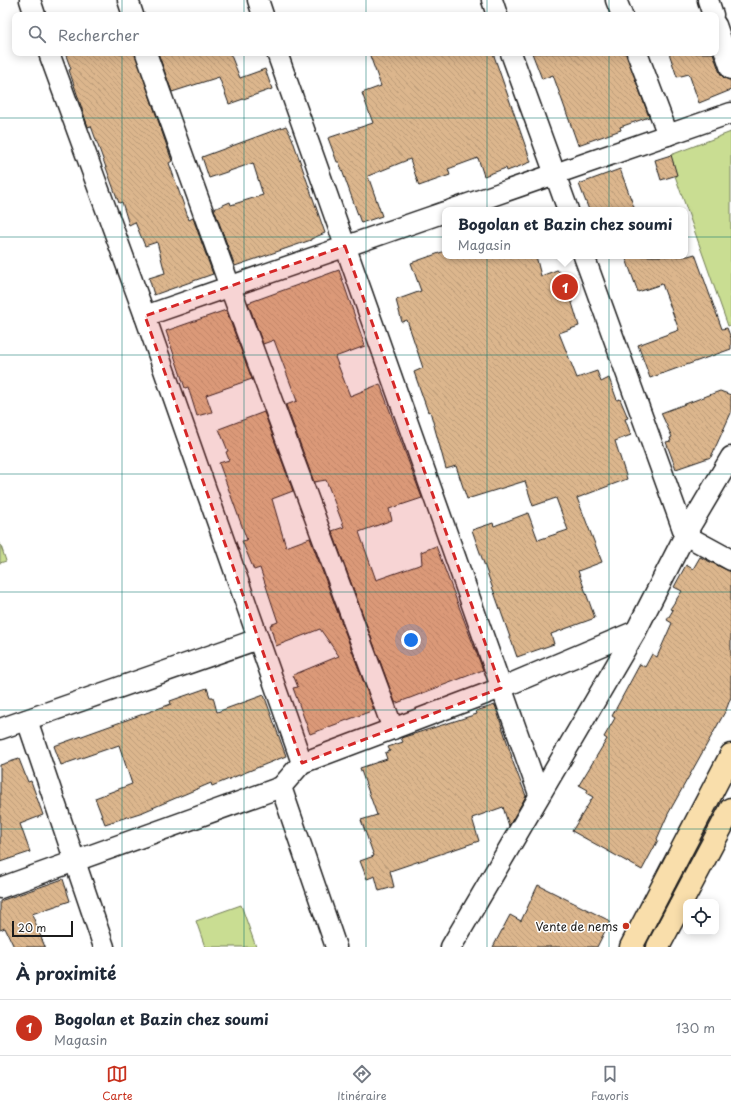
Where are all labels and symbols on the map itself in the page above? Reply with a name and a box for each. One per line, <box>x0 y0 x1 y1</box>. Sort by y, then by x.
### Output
pin: 1 <box>552 272 578 302</box>
your location <box>401 630 421 650</box>
place label: Vente de nems <box>535 917 618 935</box>
scale bar <box>12 919 73 938</box>
marker: Vente de nems <box>621 921 631 931</box>

